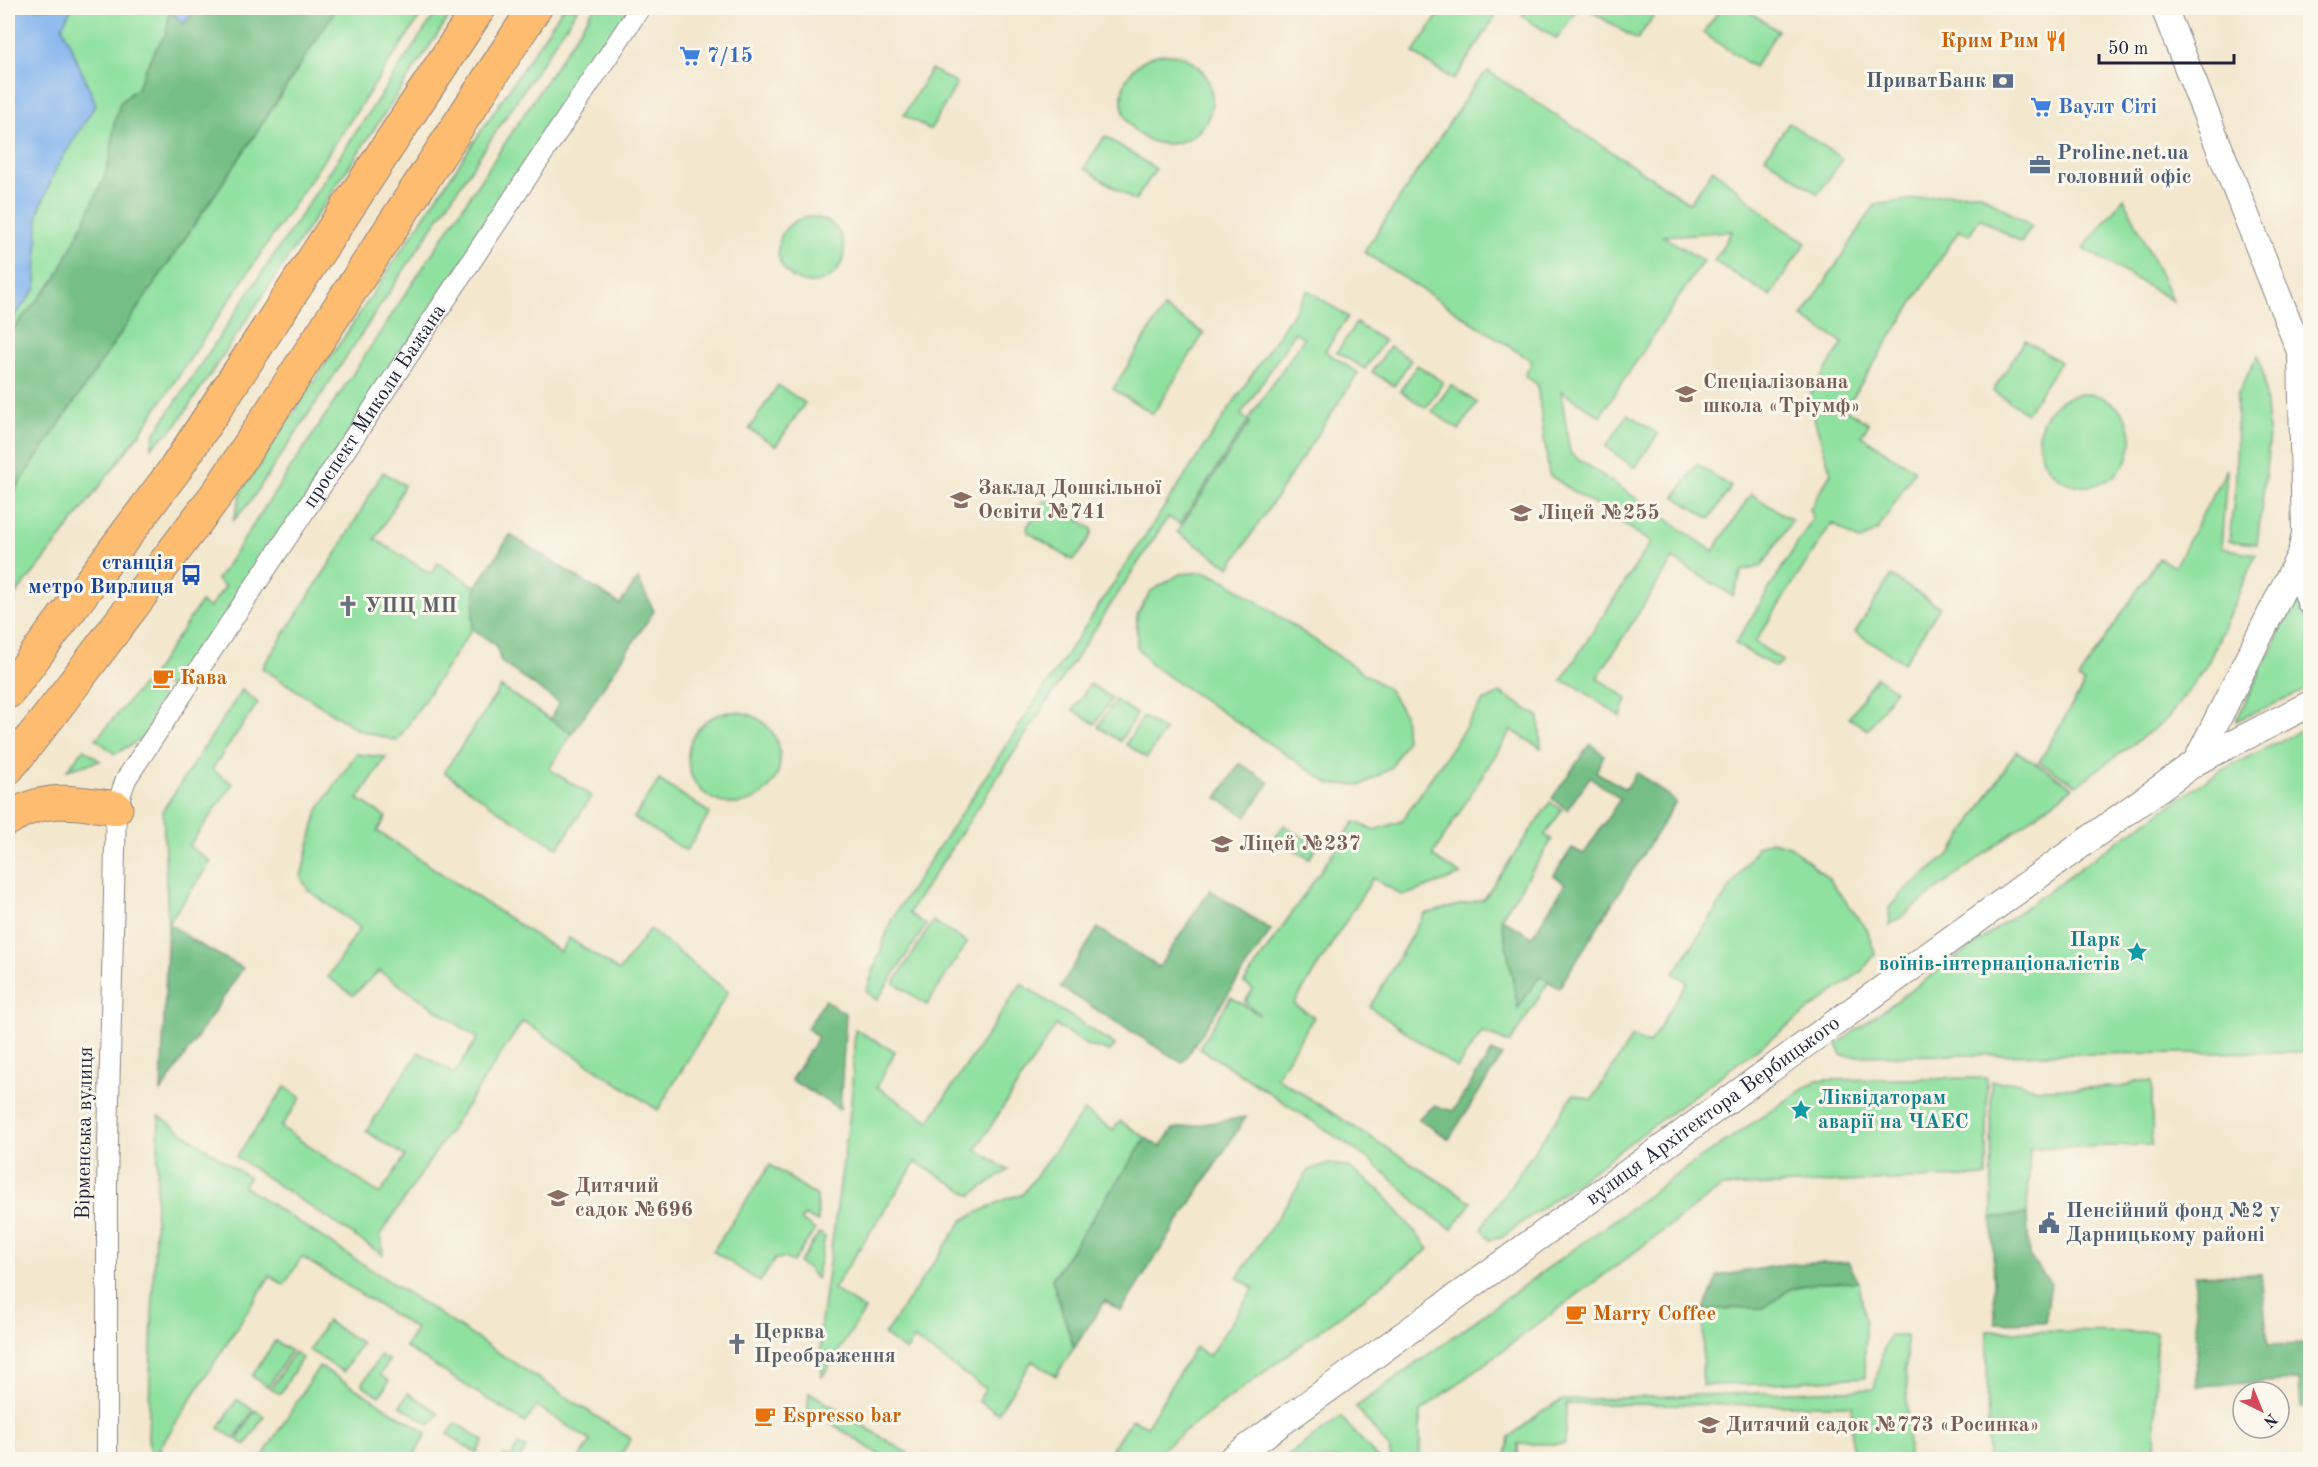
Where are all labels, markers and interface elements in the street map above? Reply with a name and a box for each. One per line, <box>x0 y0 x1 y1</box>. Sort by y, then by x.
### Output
scale bar <box>2099 27 2234 65</box>
restaurant icon: Крим Рим <box>2044 29 2068 53</box>
place label: Крим Рим <box>1941 31 2039 52</box>
text: 50 m <box>2108 40 2148 58</box>
supermarket icon: 7/15 <box>678 44 702 68</box>
place label: 7/15 <box>707 46 753 67</box>
bank icon: ПриватБанк <box>1991 69 2015 93</box>
place label: ПриватБанк <box>1866 71 1986 92</box>
supermarket icon: Ваулт Сіті <box>2029 95 2053 119</box>
place label: Ваулт Сіті <box>2058 97 2157 118</box>
place label: Proline.net.ua головний офіс <box>2057 143 2192 188</box>
office icon: Proline.net.ua головний офіс <box>2028 153 2052 177</box>
street label: проспект Миколи Бажана <box>299 300 450 512</box>
place label: Спеціалізована школа «Тріумф» <box>1703 372 1861 417</box>
school or university icon: Спеціалізована школа «Тріумф» <box>1674 382 1698 406</box>
place label: Заклад Дошкільної Освіти №741 <box>978 478 1162 523</box>
school or university icon: Заклад Дошкільної Освіти №741 <box>949 488 973 512</box>
school or university icon: Ліцей №255 <box>1509 501 1533 525</box>
place label: Ліцей №255 <box>1538 503 1660 524</box>
place label: станція метро Вирлиця <box>28 553 174 598</box>
bus stop icon: станція метро Вирлиця <box>179 563 203 587</box>
church icon: УПЦ МП <box>336 594 360 618</box>
place label: УПЦ МП <box>365 596 457 617</box>
cafe icon: Кава <box>151 666 175 690</box>
place label: Кава <box>180 668 228 689</box>
school or university icon: Ліцей №237 <box>1210 832 1234 856</box>
place label: Ліцей №237 <box>1239 834 1361 855</box>
place label: Парк воїнів-інтернаціоналістів <box>1879 930 2120 975</box>
place icon: Парк воїнів-інтернаціоналістів <box>2125 940 2149 964</box>
street label: вулиця Архітектора Вербицького <box>1582 1012 1844 1209</box>
street label: Вірменська вулиця <box>73 1046 97 1220</box>
place label: Ліквідаторам аварії на ЧАЕС <box>1818 1088 1969 1133</box>
place icon: Ліквідаторам аварії на ЧАЕС <box>1789 1098 1813 1122</box>
place label: Дитячий садок №696 <box>575 1176 693 1221</box>
school or university icon: Дитячий садок №696 <box>546 1186 570 1210</box>
place label: Пенсійний фонд №2 у Дарницькому районі <box>2066 1201 2280 1246</box>
public building icon: Пенсійний фонд №2 у Дарницькому районі <box>2037 1211 2061 1235</box>
cafe icon: Marry Coffee <box>1564 1302 1588 1326</box>
place label: Marry Coffee <box>1593 1304 1716 1325</box>
place label: Церква Преображення <box>754 1322 896 1367</box>
church icon: Церква Преображення <box>725 1332 749 1356</box>
north arrow <box>2231 1380 2291 1440</box>
cafe icon: Espresso bar <box>753 1404 777 1428</box>
place label: Espresso bar <box>782 1406 901 1427</box>
text: N <box>2259 1409 2280 1430</box>
school or university icon: Дитячий садок №773 «Росинка» <box>1697 1413 1721 1437</box>
place label: Дитячий садок №773 «Росинка» <box>1726 1415 2040 1436</box>

